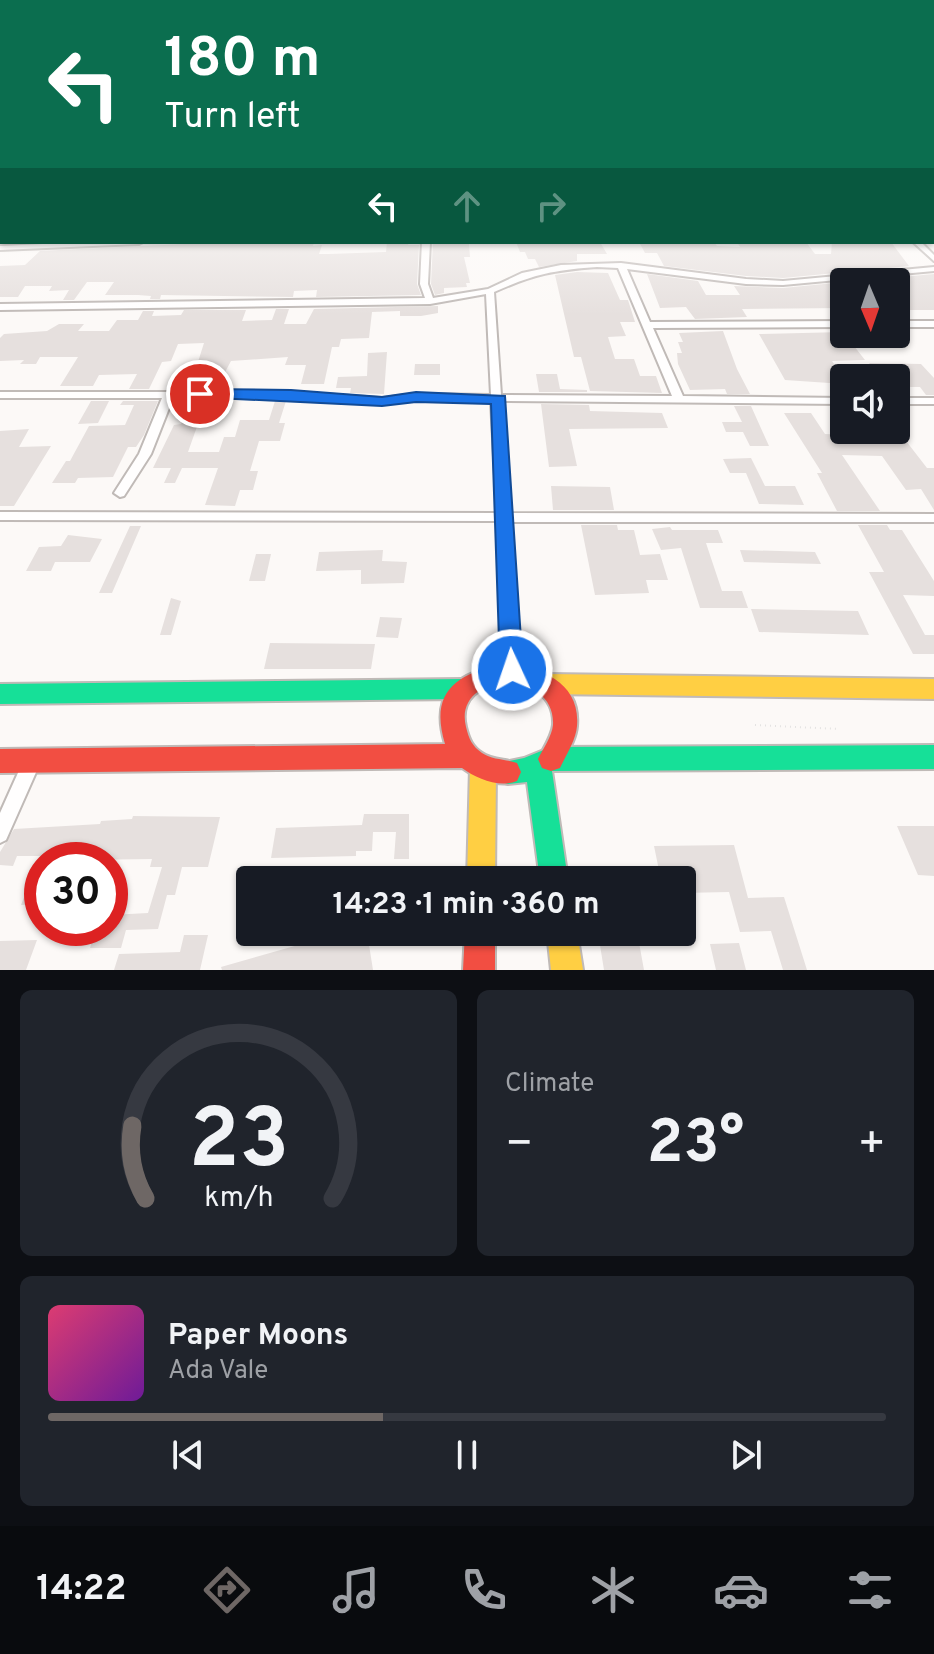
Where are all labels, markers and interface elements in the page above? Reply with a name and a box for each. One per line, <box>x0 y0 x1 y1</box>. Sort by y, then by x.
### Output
text: 180 m <box>164 26 321 96</box>
icon: left <box>32 32 136 136</box>
text: Turn left <box>164 95 301 141</box>
icon: left <box>361 184 405 228</box>
icon: ahead <box>445 184 489 228</box>
icon: right <box>529 184 573 228</box>
north arrow <box>830 268 910 348</box>
map controls <box>830 268 910 444</box>
pin <box>166 360 234 428</box>
button: sound <box>830 364 910 444</box>
icon: arrive <box>178 372 222 416</box>
position arrow <box>470 628 554 712</box>
speed limit sign: 30 <box>24 842 128 946</box>
text: 14:23 · 1 min · 360 m <box>333 887 599 924</box>
text: Climate <box>505 1068 594 1101</box>
text: 23 <box>188 1092 289 1197</box>
text: 23° <box>647 1108 744 1184</box>
text: − <box>505 1118 533 1174</box>
text: + <box>858 1118 886 1174</box>
text: km/h <box>204 1181 273 1217</box>
text: Paper Moons <box>168 1318 348 1355</box>
text: Ada Vale <box>168 1355 268 1388</box>
icon: previous <box>166 1433 210 1477</box>
icon: pause <box>445 1433 489 1477</box>
icon: next <box>724 1433 768 1477</box>
icon: directions <box>199 1562 255 1618</box>
icon: music <box>328 1562 384 1618</box>
icon: phone <box>456 1562 512 1618</box>
icon: climate <box>585 1562 641 1618</box>
icon: car <box>713 1562 769 1618</box>
icon: filters <box>842 1562 898 1618</box>
text: 14:22 <box>36 1567 127 1613</box>

